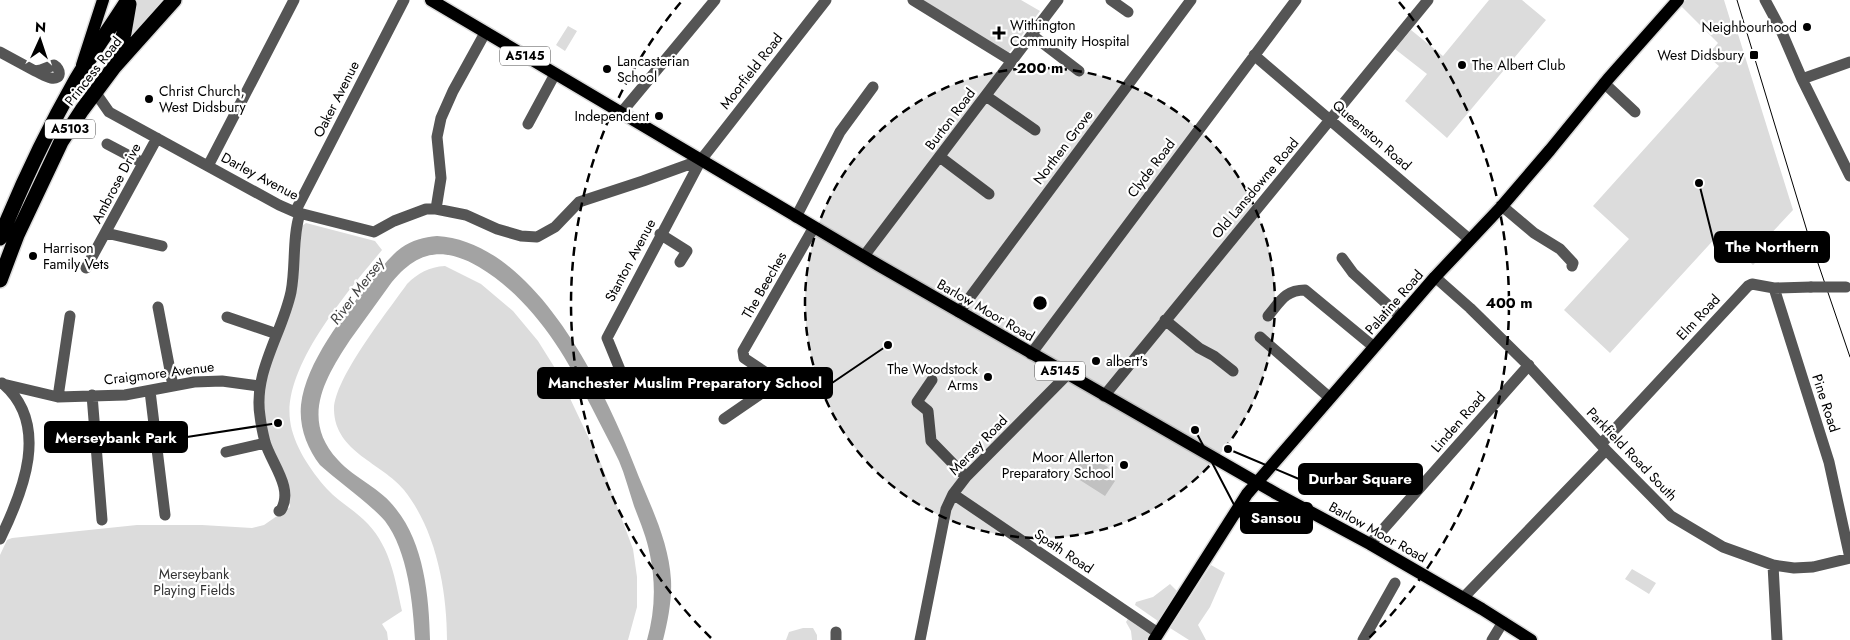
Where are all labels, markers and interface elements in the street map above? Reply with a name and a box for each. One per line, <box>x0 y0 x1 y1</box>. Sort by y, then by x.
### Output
north arrow <box>15 15 65 65</box>
place label: Withington Community Hospital <box>1010 15 1129 51</box>
text: N <box>35 17 47 37</box>
place label: Neighbourhood <box>1702 17 1797 37</box>
marker: Neighbourhood <box>1801 21 1813 33</box>
marker: Withington Community Hospital <box>992 26 1006 40</box>
street label: Moorfield Road <box>715 29 787 113</box>
street label: Princess Road <box>60 32 126 110</box>
place label: West Didsbury <box>1657 45 1745 65</box>
road number: A5145 <box>500 46 550 66</box>
marker: West Didsbury <box>1748 49 1760 61</box>
place label: Lancasterian School <box>617 51 690 87</box>
place label: The Albert Club <box>1472 55 1565 75</box>
street label: Oaker Avenue <box>308 57 364 141</box>
text: 200 m <box>1017 57 1063 79</box>
marker: The Albert Club <box>1456 59 1468 71</box>
marker: Lancasterian School <box>601 63 613 75</box>
place label: Christ Church, West Didsbury <box>159 81 246 117</box>
street label: Burton Road <box>920 84 980 154</box>
marker: Christ Church, West Didsbury <box>143 93 155 105</box>
street label: Queenston Road <box>1328 95 1416 175</box>
place label: Independent <box>575 106 650 126</box>
street label: Northen Grove <box>1028 106 1098 188</box>
marker: Independent <box>653 110 665 122</box>
road number: A5103 <box>45 120 95 138</box>
street label: Old Lansdowne Road <box>1207 133 1303 243</box>
street label: Clyde Road <box>1122 135 1180 201</box>
street label: Ambrose Drive <box>86 139 146 227</box>
street label: Darley Avenue <box>218 147 302 205</box>
street label: Stanton Avenue <box>600 215 660 305</box>
callout: The Northern <box>1715 232 1829 262</box>
text: The Northern <box>1725 236 1819 258</box>
place label: Harrison Family Vets <box>43 238 109 274</box>
street label: The Beeches <box>737 247 791 322</box>
marker: Harrison Family Vets <box>27 250 39 262</box>
water label: River Mersey <box>324 252 390 329</box>
street label: Palatine Road <box>1360 265 1428 339</box>
street label: Barlow Moor Road <box>934 274 1038 346</box>
street label: Elm Road <box>1672 290 1724 344</box>
text: 400 m <box>1485 292 1533 314</box>
centre of rings <box>1031 294 1049 312</box>
place label: albert's <box>1106 351 1148 371</box>
marker: albert's <box>1090 355 1102 367</box>
street label: Craigmore Avenue <box>103 356 215 390</box>
place label: The Woodstock Arms <box>887 359 979 395</box>
road number: A5145 <box>1035 362 1085 381</box>
callout: Manchester Muslim Preparatory School <box>538 368 832 398</box>
marker: The Woodstock Arms <box>982 371 994 383</box>
street label: Pine Road <box>1807 371 1845 435</box>
text: Manchester Muslim Preparatory School <box>548 372 822 394</box>
street label: Linden Road <box>1426 387 1490 457</box>
street label: Parkfield Road South <box>1582 403 1682 505</box>
street label: Mersey Road <box>944 411 1012 479</box>
callout: Merseybank Park <box>45 422 187 452</box>
text: Merseybank Park <box>55 427 177 449</box>
place label: Moor Allerton Preparatory School <box>1002 447 1114 483</box>
marker: Moor Allerton Preparatory School <box>1118 459 1130 471</box>
callout: Durbar Square <box>1299 464 1422 494</box>
text: Durbar Square <box>1308 468 1412 490</box>
street label: Barlow Moor Road <box>1325 497 1431 567</box>
callout: Sansou <box>1241 503 1312 533</box>
text: Sansou <box>1251 507 1301 529</box>
street label: Spath Road <box>1030 524 1098 578</box>
park label: Merseybank Playing Fields <box>153 564 235 600</box>

